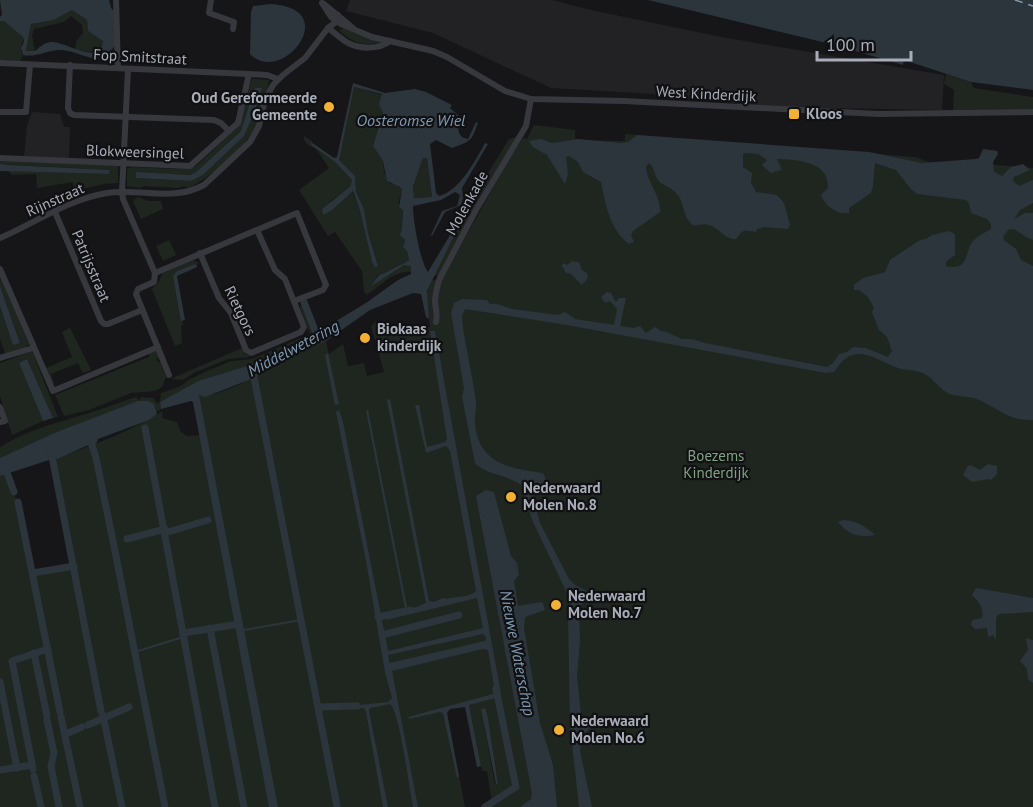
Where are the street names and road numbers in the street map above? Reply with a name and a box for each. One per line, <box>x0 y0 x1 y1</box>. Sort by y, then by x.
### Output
street label: Fop Smitstraat <box>93 45 187 68</box>
street label: West Kinderdijk <box>655 81 757 106</box>
street label: Blokweersingel <box>86 140 185 163</box>
street label: Molenkade <box>441 167 492 238</box>
street label: Rijnstraat <box>23 178 87 221</box>
street label: Patrijsstraat <box>68 227 115 305</box>
street label: Rietgors <box>220 283 261 339</box>

